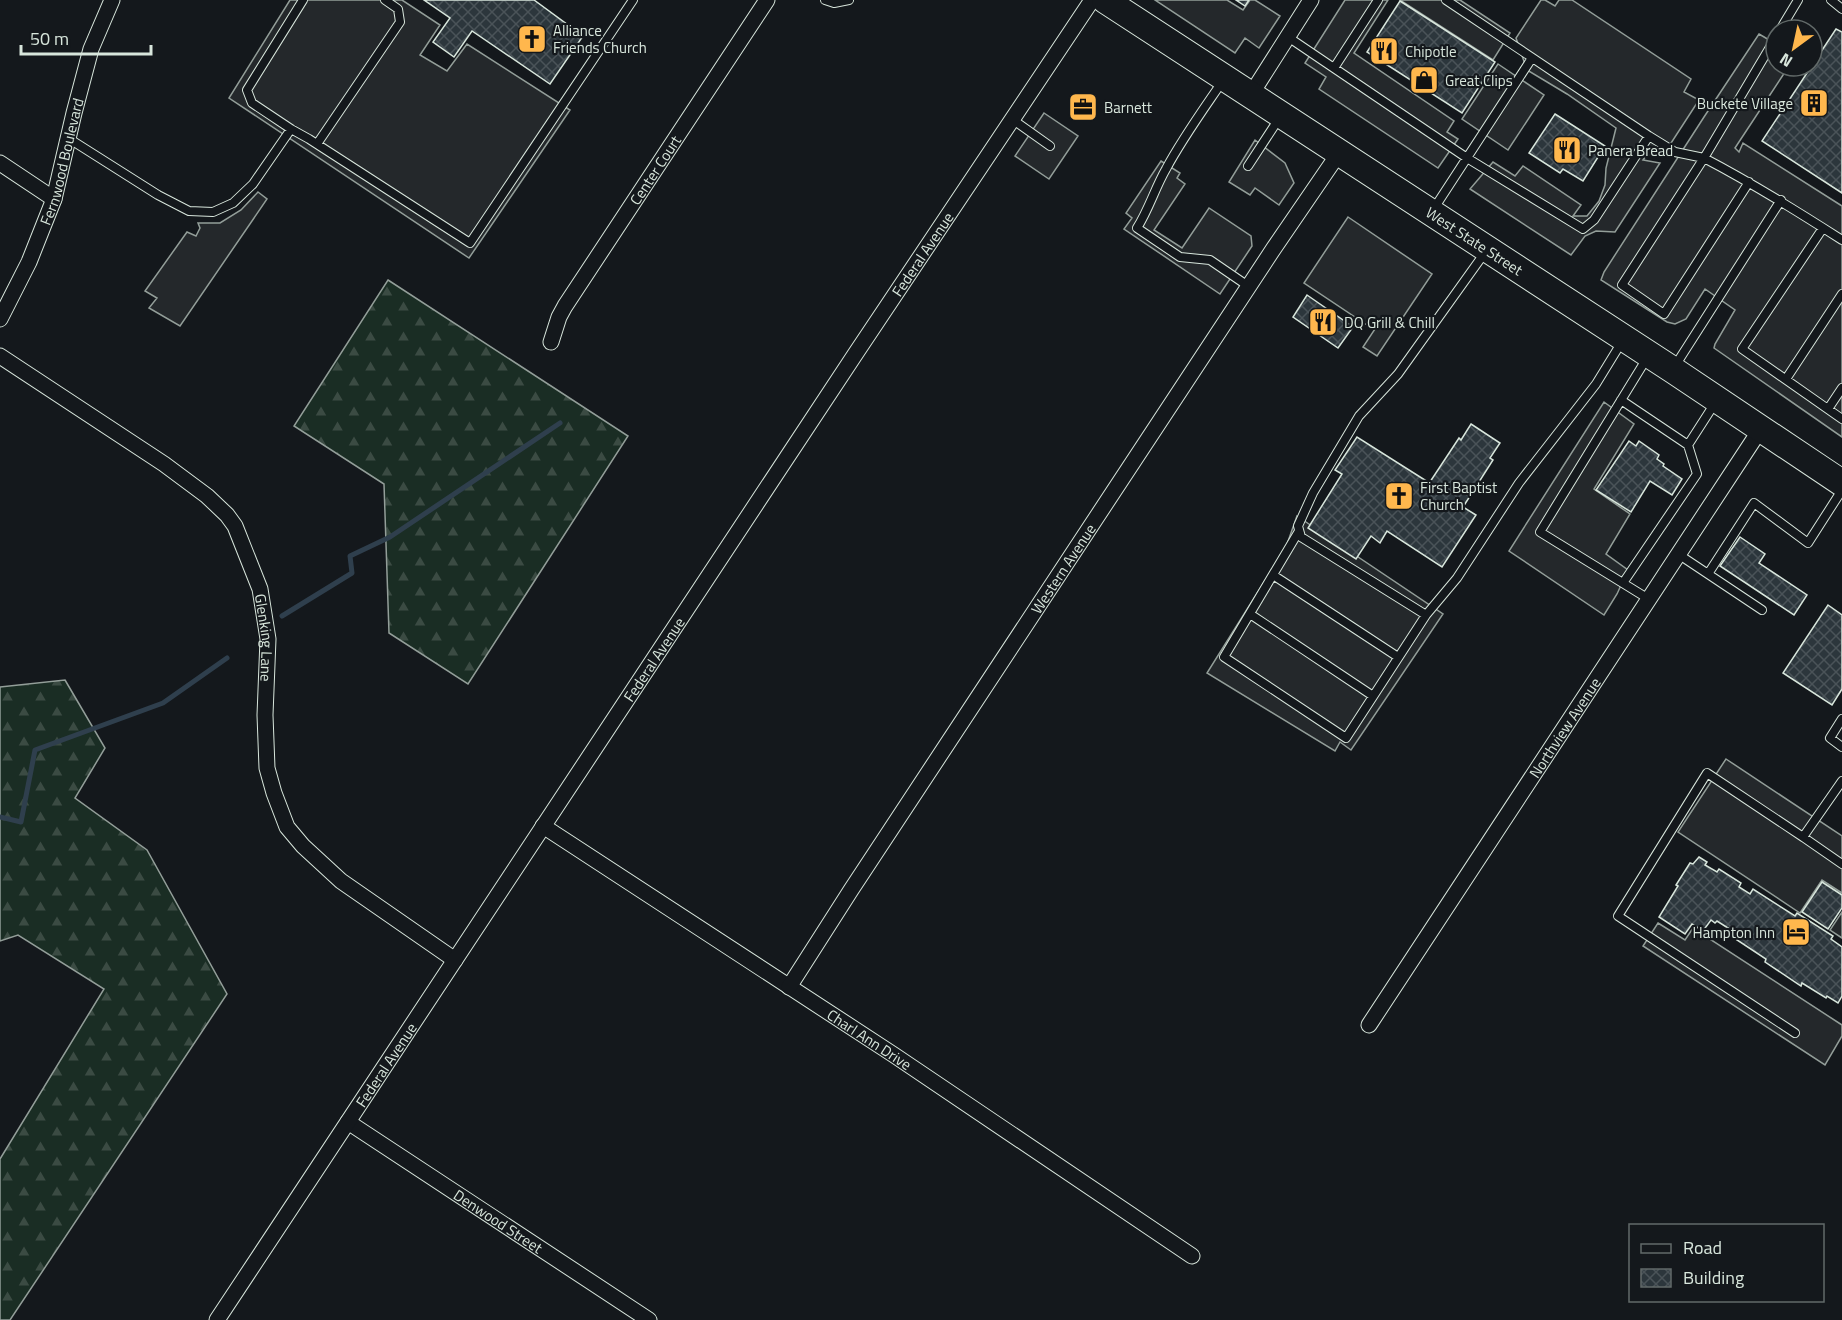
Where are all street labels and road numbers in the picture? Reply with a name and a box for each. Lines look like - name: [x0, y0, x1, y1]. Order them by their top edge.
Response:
- street label: Fernwood Boulevard: [33, 95, 89, 228]
- street label: Center Court: [623, 130, 687, 209]
- street label: West State Street: [1421, 201, 1528, 281]
- street label: Federal Avenue: [886, 207, 959, 301]
- street label: Western Avenue: [1025, 519, 1101, 618]
- street label: Glenking Lane: [249, 592, 280, 682]
- street label: Federal Avenue: [617, 612, 690, 706]
- street label: Northview Avenue: [1523, 673, 1606, 782]
- street label: Charl Ann Drive: [823, 1003, 917, 1075]
- street label: Federal Avenue: [349, 1018, 422, 1112]
- street label: Denwood Street: [449, 1183, 548, 1259]

